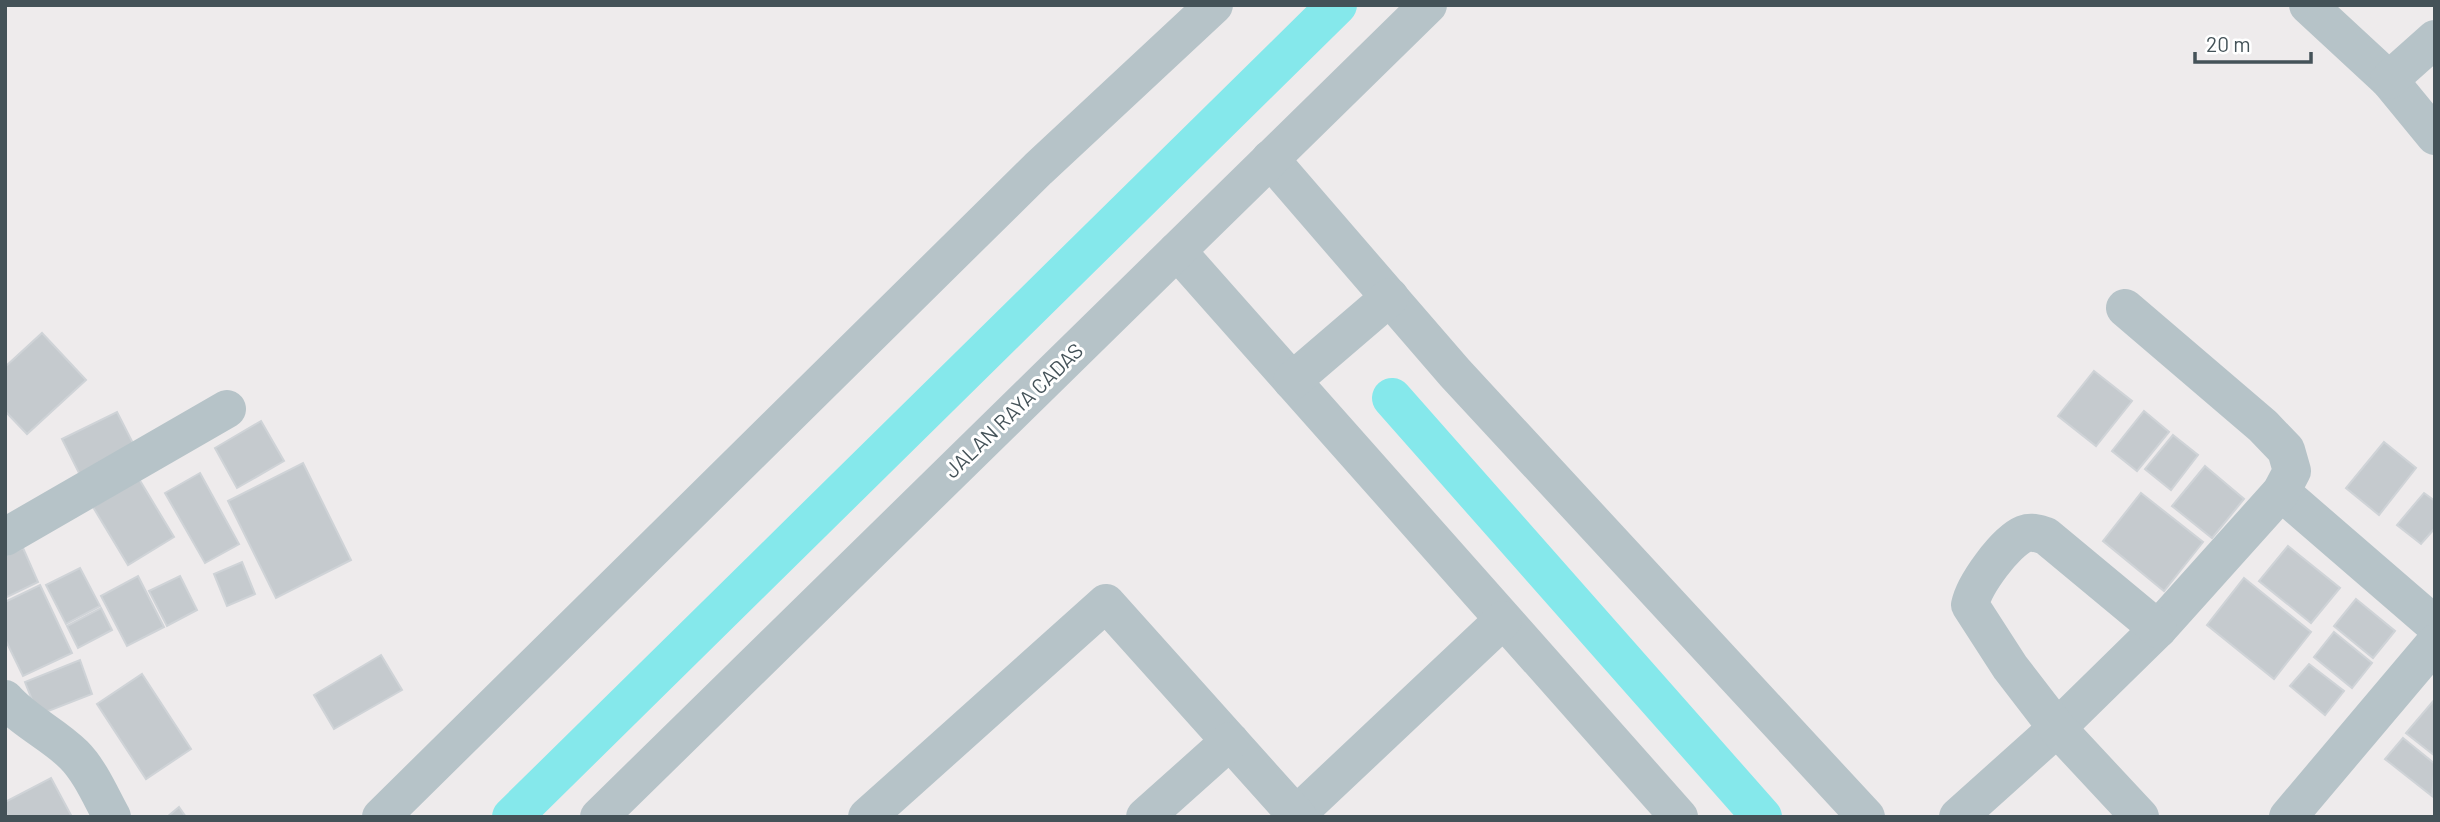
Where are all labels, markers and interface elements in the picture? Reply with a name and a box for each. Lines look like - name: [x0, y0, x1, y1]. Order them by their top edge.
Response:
- scale bar: [2195, 21, 2310, 65]
- text: 20 m: [2206, 31, 2251, 56]
- street label: JALAN RAYA CADAS: [938, 337, 1087, 482]

